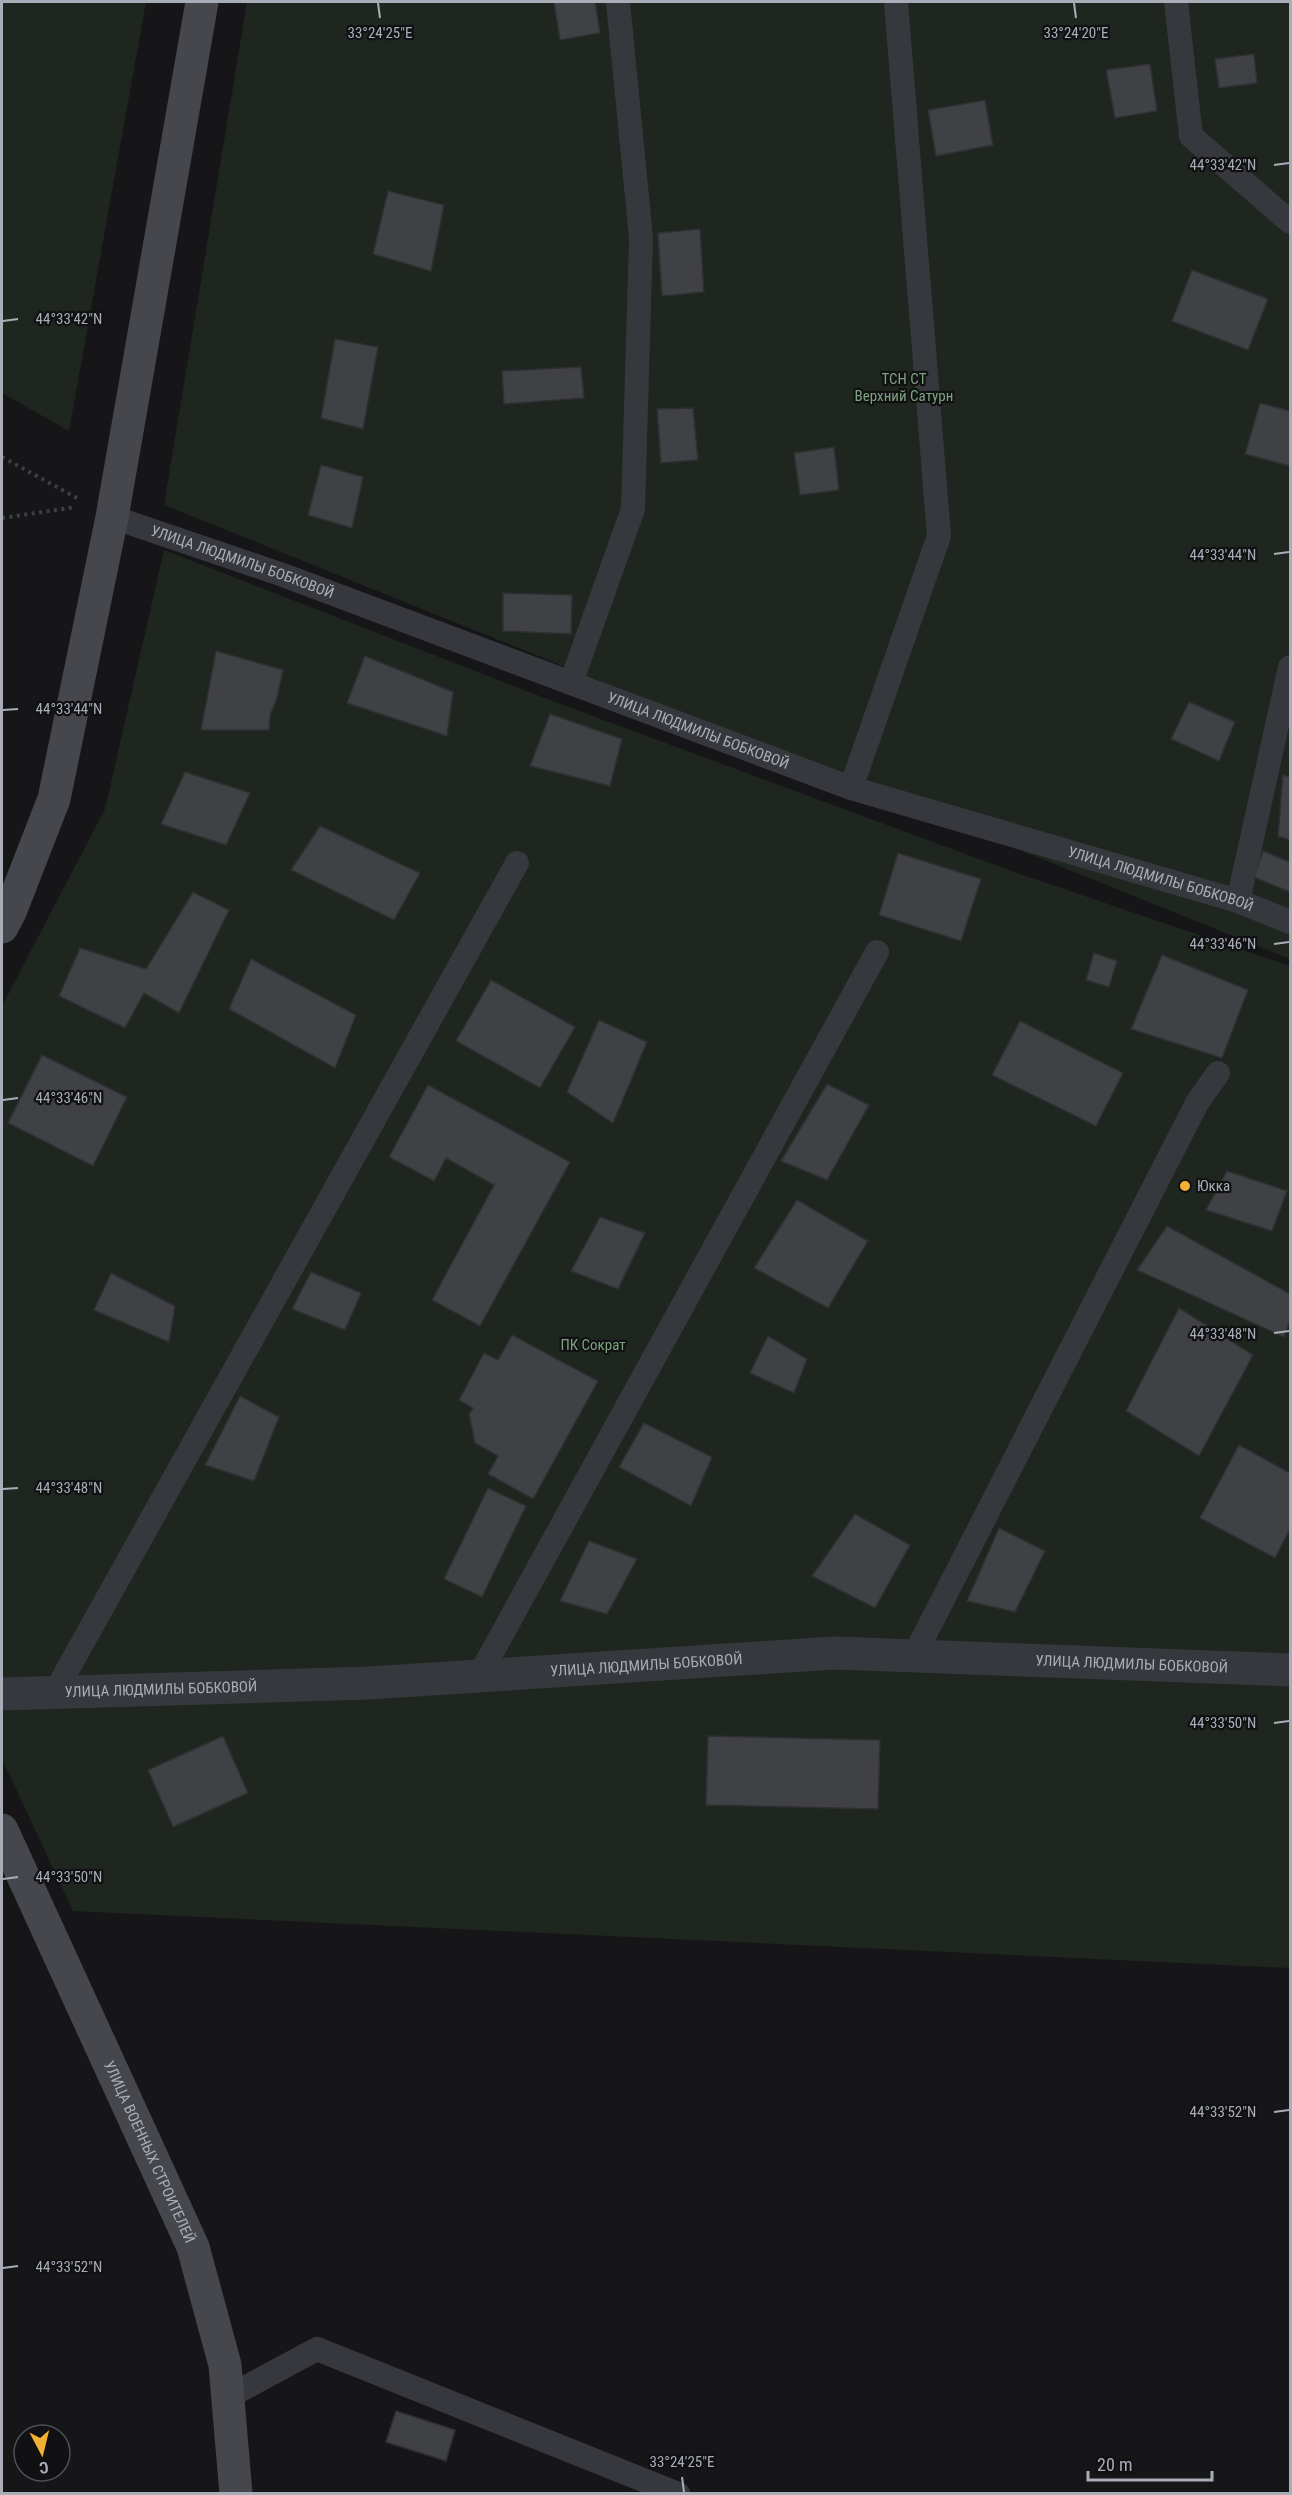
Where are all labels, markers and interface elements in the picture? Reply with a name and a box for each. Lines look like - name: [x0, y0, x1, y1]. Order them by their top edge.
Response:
- text: 33°24'25"E: [348, 24, 412, 42]
- text: 33°24'20"E: [1044, 24, 1108, 42]
- text: 44°33'42"N: [1190, 156, 1256, 174]
- text: 44°33'42"N: [36, 310, 102, 328]
- park label: ТСН СТ Верхний Сатурн: [855, 370, 953, 405]
- street label: УЛИЦА ЛЮДМИЛЫ БОБКОВОЙ: [149, 522, 337, 602]
- text: 44°33'44"N: [1190, 546, 1256, 564]
- street label: УЛИЦА ЛЮДМИЛЫ БОБКОВОЙ: [605, 688, 792, 773]
- text: 44°33'44"N: [36, 700, 102, 718]
- street label: УЛИЦА ЛЮДМИЛЫ БОБКОВОЙ: [1066, 843, 1256, 915]
- text: 44°33'46"N: [1190, 935, 1256, 953]
- text: 44°33'46"N: [36, 1089, 102, 1107]
- place label: Юкка: [1197, 1177, 1230, 1195]
- marker: Юкка: [1178, 1179, 1192, 1193]
- text: 44°33'48"N: [1190, 1325, 1256, 1343]
- park label: ПК Сократ: [560, 1336, 626, 1354]
- text: 44°33'48"N: [36, 1479, 102, 1497]
- street label: УЛИЦА ЛЮДМИЛЫ БОБКОВОЙ: [550, 1650, 743, 1680]
- street label: УЛИЦА ЛЮДМИЛЫ БОБКОВОЙ: [1035, 1651, 1228, 1677]
- street label: УЛИЦА ЛЮДМИЛЫ БОБКОВОЙ: [64, 1677, 258, 1701]
- text: 44°33'50"N: [1190, 1714, 1256, 1732]
- text: 44°33'50"N: [36, 1868, 102, 1886]
- street label: УЛИЦА ВОЕННЫХ СТРОИТЕЛЕЙ: [100, 2058, 199, 2246]
- text: 44°33'52"N: [1190, 2103, 1256, 2121]
- text: 44°33'52"N: [36, 2258, 102, 2276]
- north arrow: [12, 2423, 72, 2483]
- scale bar: [1088, 2444, 1212, 2482]
- text: 33°24'25"E: [650, 2453, 714, 2471]
- text: 20 m: [1097, 2454, 1132, 2475]
- text: С: [38, 2457, 49, 2477]

